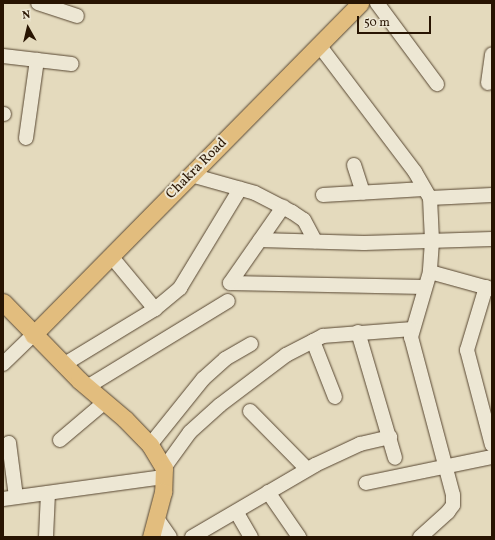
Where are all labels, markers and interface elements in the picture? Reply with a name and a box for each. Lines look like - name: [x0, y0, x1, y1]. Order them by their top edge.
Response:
- north arrow: [8, 8, 48, 48]
- text: N: [21, 8, 31, 24]
- scale bar: [359, 8, 433, 34]
- text: 50 m: [364, 15, 390, 31]
- street label: Chakra Road: [163, 135, 231, 203]

